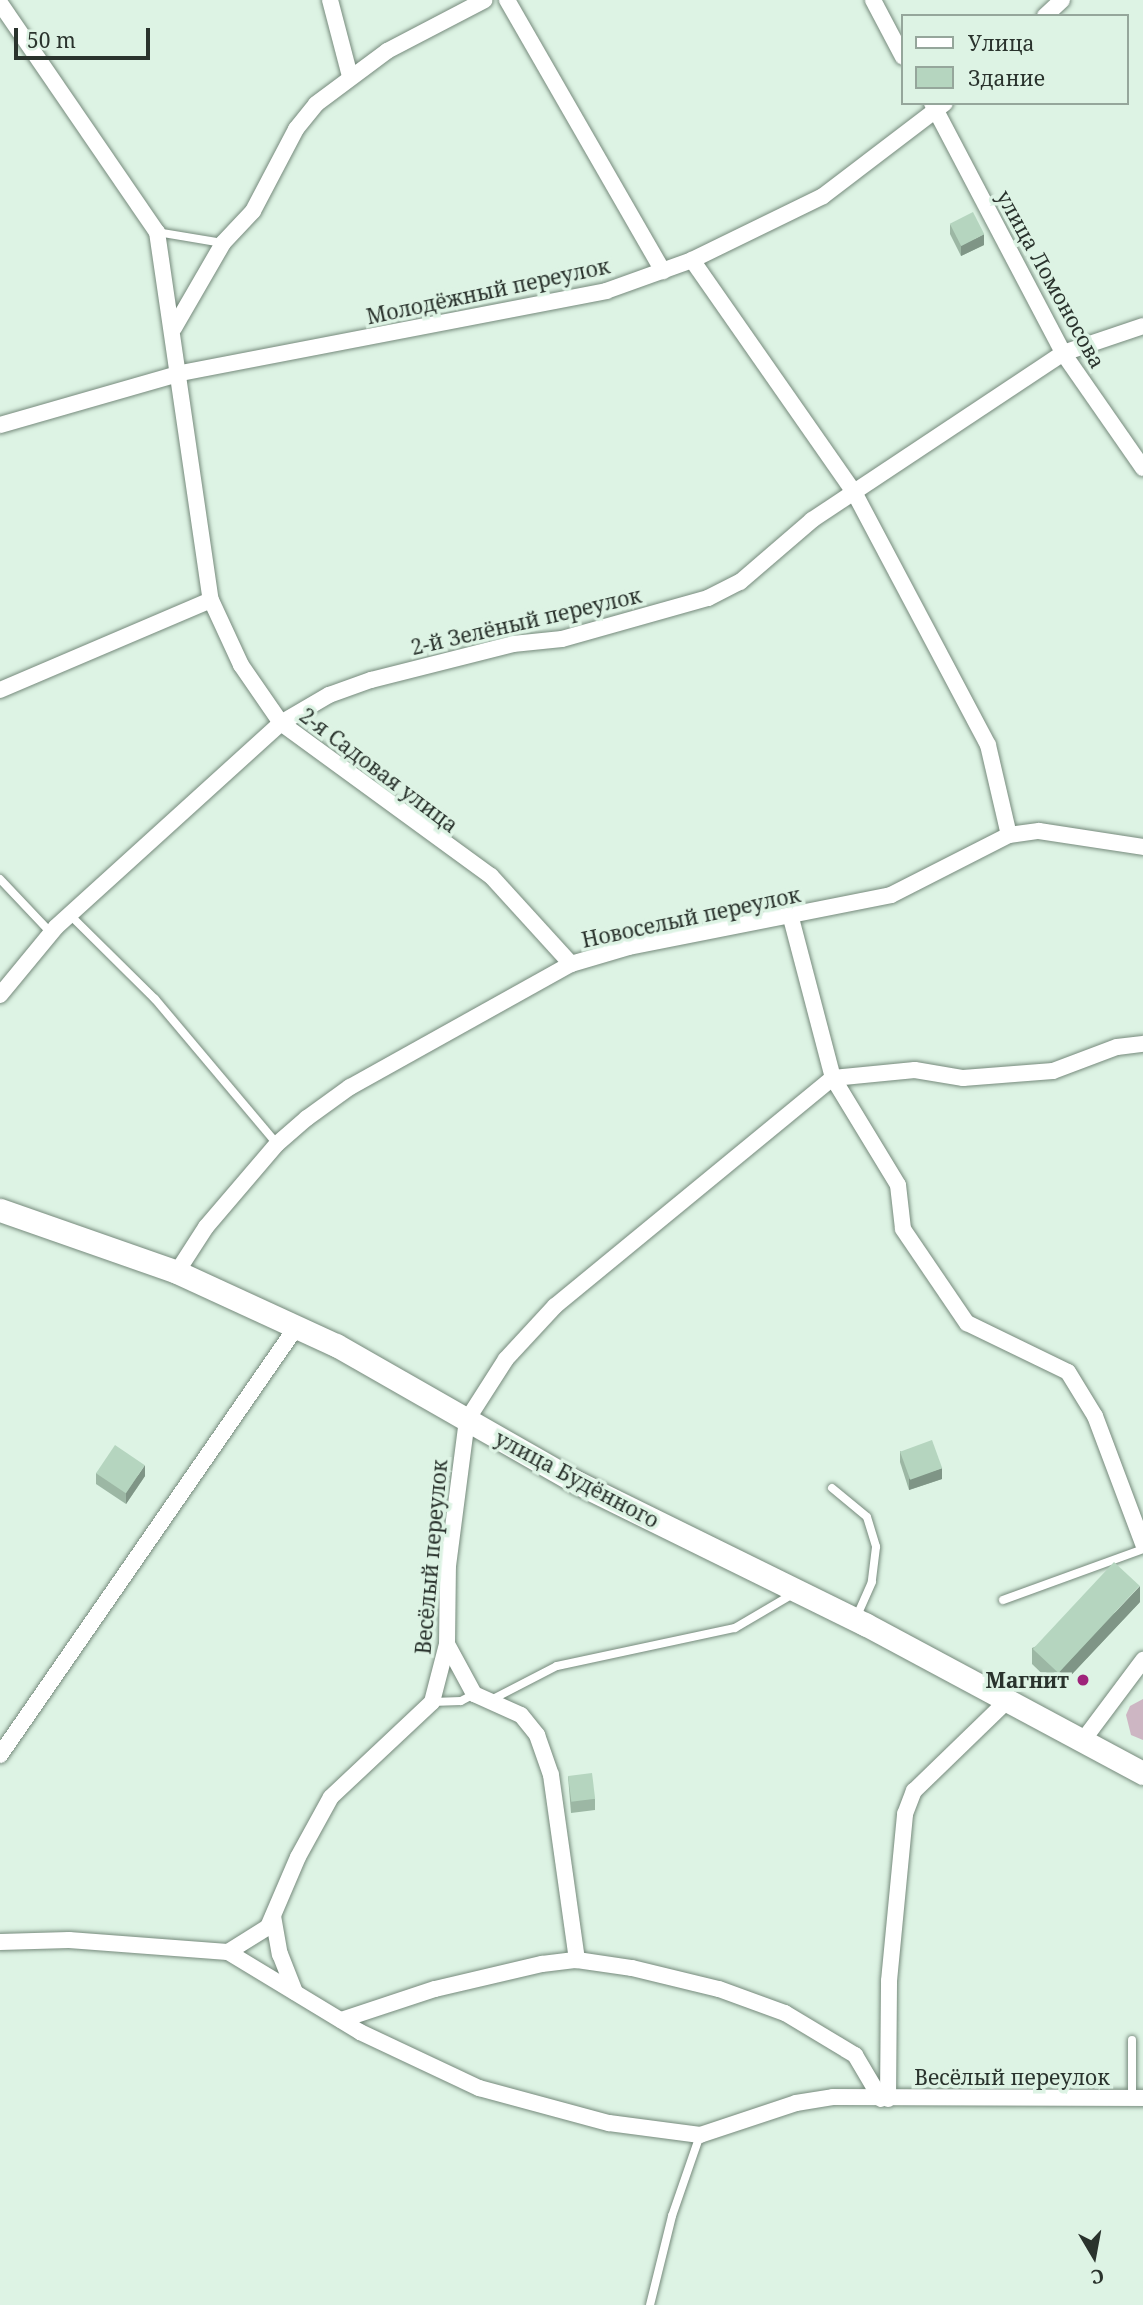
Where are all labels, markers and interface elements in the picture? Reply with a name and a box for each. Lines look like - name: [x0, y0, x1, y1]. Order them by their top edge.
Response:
- scale bar: [18, 14, 154, 58]
- legend: [902, 14, 1129, 105]
- text: 50 m: [27, 26, 76, 54]
- text: Улица: [968, 29, 1035, 57]
- text: Здание: [968, 64, 1045, 92]
- street label: улица Ломоносова: [992, 186, 1110, 372]
- street label: Молодёжный переулок: [364, 253, 612, 329]
- street label: 2-й Зелёный переулок: [408, 582, 644, 660]
- street label: 2-я Садовая улица: [295, 702, 463, 838]
- street label: Новоселый переулок: [579, 881, 803, 953]
- street label: улица Будённого: [491, 1425, 663, 1533]
- street label: Весёлый переулок: [410, 1459, 452, 1655]
- place label: Магнит: [986, 1667, 1069, 1693]
- marker: Магнит: [1075, 1672, 1091, 1688]
- street label: Весёлый переулок: [914, 2064, 1110, 2090]
- north arrow: [1059, 2221, 1129, 2291]
- text: С: [1089, 2263, 1106, 2291]

